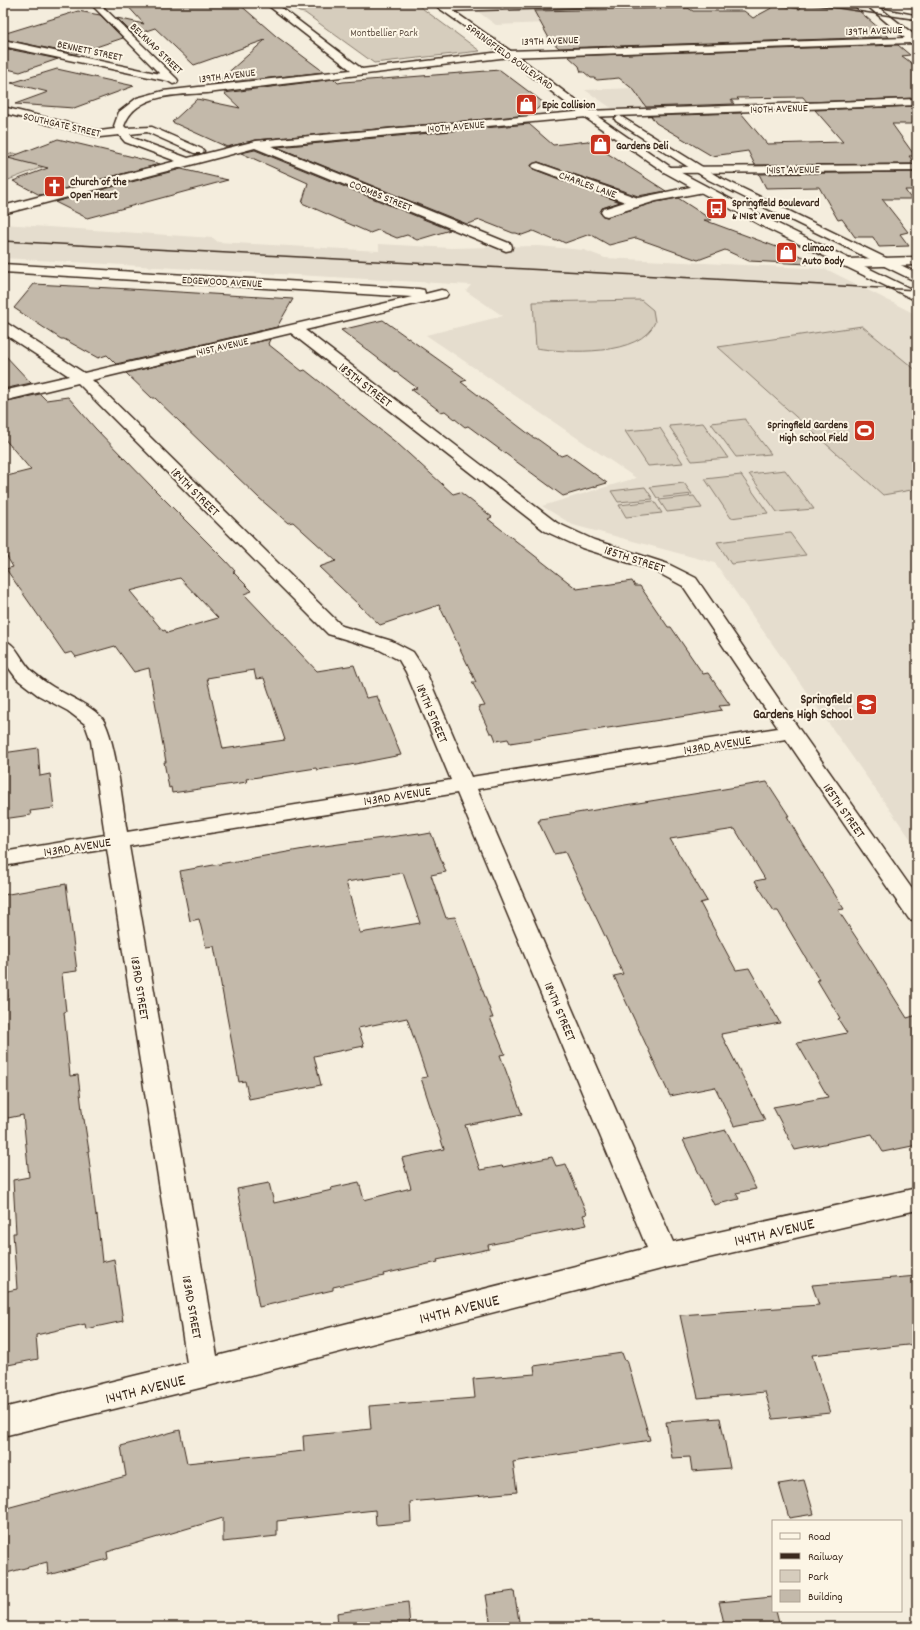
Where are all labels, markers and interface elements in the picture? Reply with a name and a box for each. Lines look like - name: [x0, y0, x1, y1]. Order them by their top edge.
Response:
- street label: BELKNAP STREET: [126, 20, 186, 79]
- street label: SPRINGFIELD BOULEVARD: [462, 21, 556, 95]
- street label: 139TH AVENUE: [845, 23, 903, 41]
- park label: Montbellier Park: [350, 26, 418, 42]
- street label: 139TH AVENUE: [521, 33, 579, 51]
- street label: BENNETT STREET: [55, 37, 124, 67]
- street label: 139TH AVENUE: [198, 66, 256, 88]
- shop icon: Epic Collision: [513, 91, 539, 117]
- place label: Epic Collision: [542, 98, 595, 114]
- street label: 140TH AVENUE: [750, 101, 808, 119]
- street label: SOUTHGATE STREET: [21, 109, 102, 143]
- street label: 140TH AVENUE: [427, 118, 486, 138]
- shop icon: Gardens Deli: [588, 132, 614, 158]
- place label: Gardens Deli: [616, 139, 668, 155]
- street label: 141ST AVENUE: [766, 163, 820, 179]
- street label: CHARLES LANE: [556, 168, 618, 204]
- church icon: Church of the Open Heart: [42, 174, 68, 200]
- place label: Church of the Open Heart: [70, 175, 127, 204]
- street label: COOMBS STREET: [347, 177, 414, 217]
- bus stop icon: Springfield Boulevard & 141st Avenue: [703, 195, 729, 221]
- place label: Springfield Boulevard & 141st Avenue: [732, 196, 819, 225]
- shop icon: Climaco Auto Body: [774, 240, 800, 266]
- place label: Climaco Auto Body: [802, 241, 844, 270]
- street label: EDGEWOOD AVENUE: [181, 273, 262, 293]
- street label: 141ST AVENUE: [195, 334, 250, 362]
- street label: 185TH STREET: [334, 359, 395, 413]
- sports icon: Springfield Gardens High School Field: [851, 417, 877, 443]
- place label: Springfield Gardens High School Field: [767, 418, 848, 447]
- street label: 184TH STREET: [165, 464, 223, 522]
- street label: 185TH STREET: [601, 542, 667, 579]
- street label: 184TH STREET: [410, 681, 452, 746]
- place label: Springfield Gardens High School: [753, 691, 853, 725]
- school or university icon: Springfield Gardens High School: [854, 692, 880, 718]
- street label: 143RD AVENUE: [682, 732, 752, 761]
- street label: 185TH STREET: [817, 780, 869, 843]
- street label: 143RD AVENUE: [362, 783, 432, 812]
- street label: 143RD AVENUE: [42, 834, 112, 863]
- street label: 183RD STREET: [124, 955, 153, 1022]
- street label: 184TH STREET: [538, 979, 580, 1044]
- street label: 144TH AVENUE: [732, 1213, 818, 1254]
- street label: 183RD STREET: [176, 1274, 205, 1341]
- street label: 144TH AVENUE: [417, 1289, 503, 1331]
- street label: 144TH AVENUE: [103, 1369, 189, 1411]
- legend: [772, 1520, 902, 1612]
- text: Road: [808, 1529, 830, 1546]
- text: Railway: [808, 1549, 844, 1566]
- text: Park: [808, 1569, 829, 1586]
- text: Building: [808, 1589, 843, 1606]

